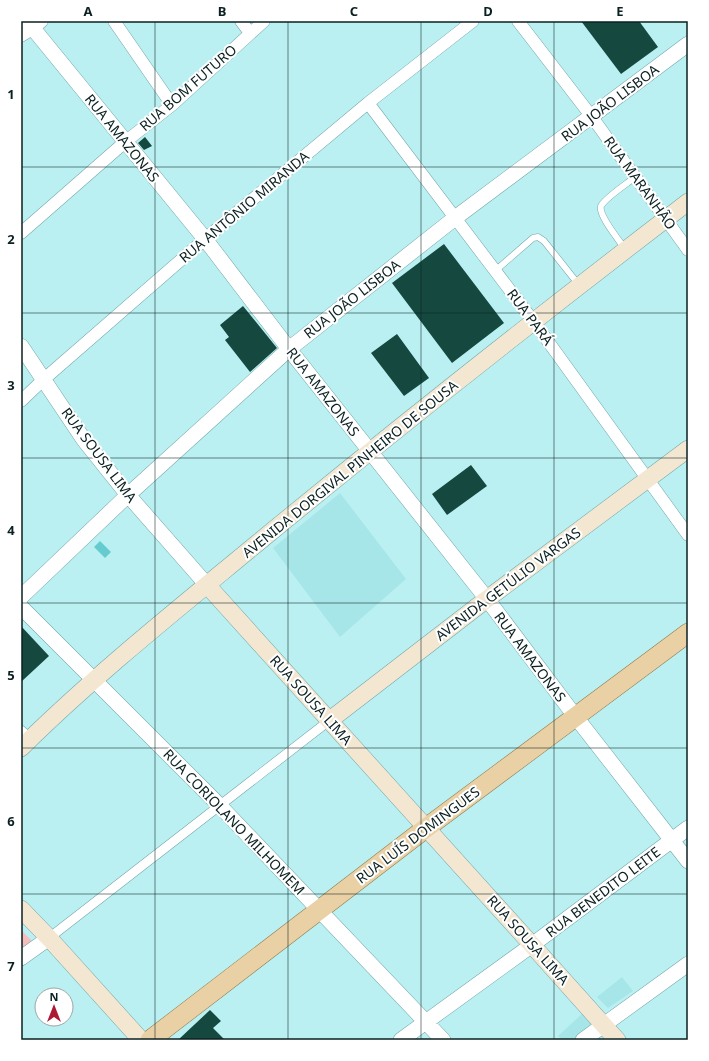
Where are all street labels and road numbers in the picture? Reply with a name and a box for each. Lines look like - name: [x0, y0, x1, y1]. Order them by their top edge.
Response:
- street label: RUA BOM FUTURO: [135, 40, 240, 135]
- street label: RUA JOÃO LISBOA: [557, 60, 662, 146]
- street label: RUA AMAZONAS: [81, 90, 164, 186]
- street label: RUA MARANHÃO: [600, 132, 681, 233]
- street label: RUA ANTÔNIO MIRANDA: [175, 147, 313, 267]
- street label: RUA JOÃO LISBOA: [300, 255, 404, 342]
- street label: RUA PARÁ: [503, 285, 558, 349]
- street label: RUA AMAZONAS: [283, 343, 364, 440]
- street label: AVENIDA DORGIVAL PINHEIRO DE SOUSA: [238, 376, 461, 562]
- street label: RUA SOUSA LIMA: [57, 403, 141, 506]
- street label: AVENIDA GETÚLIO VARGAS: [431, 522, 585, 645]
- street label: RUA AMAZONAS: [490, 608, 571, 706]
- street label: RUA SOUSA LIMA: [266, 651, 357, 749]
- street label: RUA CORIOLANO MILHOMEM: [159, 745, 309, 899]
- street label: RUA LUÍS DOMINGUES: [352, 782, 484, 887]
- street label: RUA BENEDITO LEITE: [541, 842, 664, 941]
- street label: RUA SOUSA LIMA: [483, 891, 574, 989]

